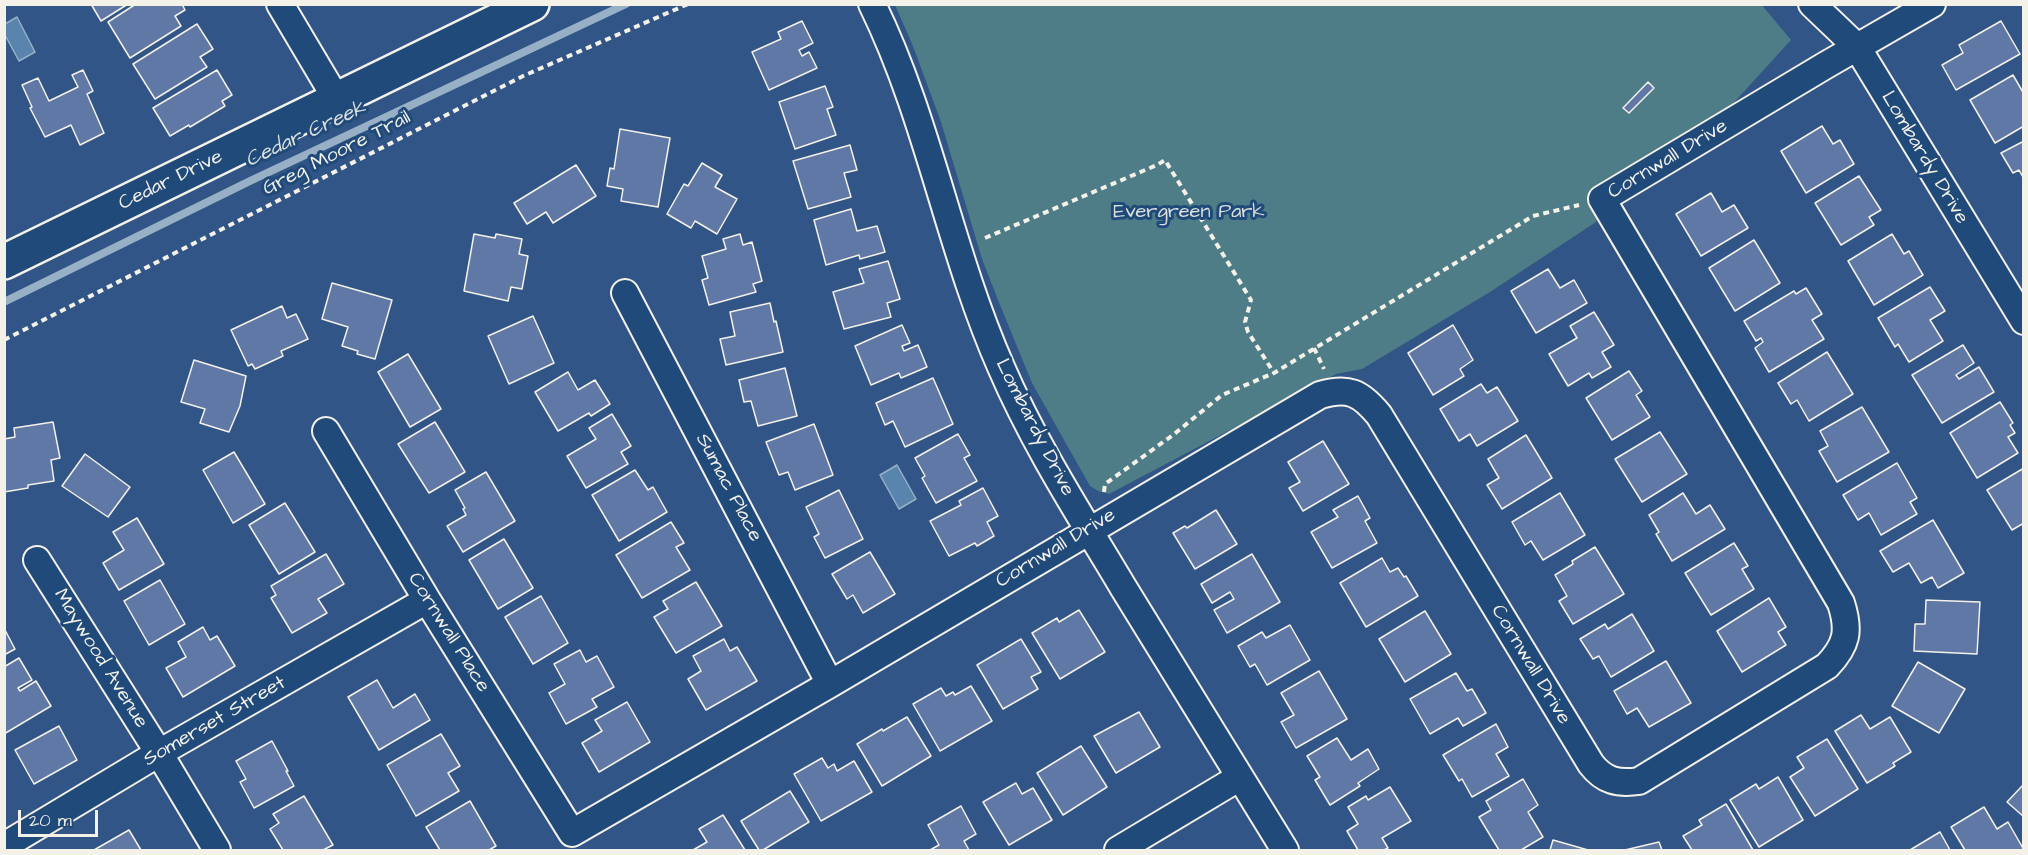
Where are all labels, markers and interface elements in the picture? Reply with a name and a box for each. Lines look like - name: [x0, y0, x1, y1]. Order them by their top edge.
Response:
- street label: Lombardy Drive: [1875, 87, 1973, 229]
- water label: Cedar Creek: [242, 96, 370, 174]
- street label: Greg Moore Trail: [259, 106, 415, 202]
- street label: Cornwall Drive: [1604, 115, 1732, 205]
- street label: Cedar Drive: [115, 146, 227, 216]
- park label: Evergreen Park: [1113, 201, 1265, 225]
- street label: Lombardy Drive: [989, 355, 1079, 501]
- street label: Sumac Place: [689, 430, 767, 546]
- street label: Cornwall Drive: [992, 504, 1120, 594]
- street label: Cornwall Place: [402, 569, 494, 697]
- street label: Maywood Avenue: [48, 585, 152, 733]
- street label: Cornwall Drive: [1485, 601, 1575, 729]
- street label: Somerset Street: [140, 672, 290, 772]
- scale bar: [21, 798, 100, 836]
- text: 20 m: [29, 808, 72, 833]

